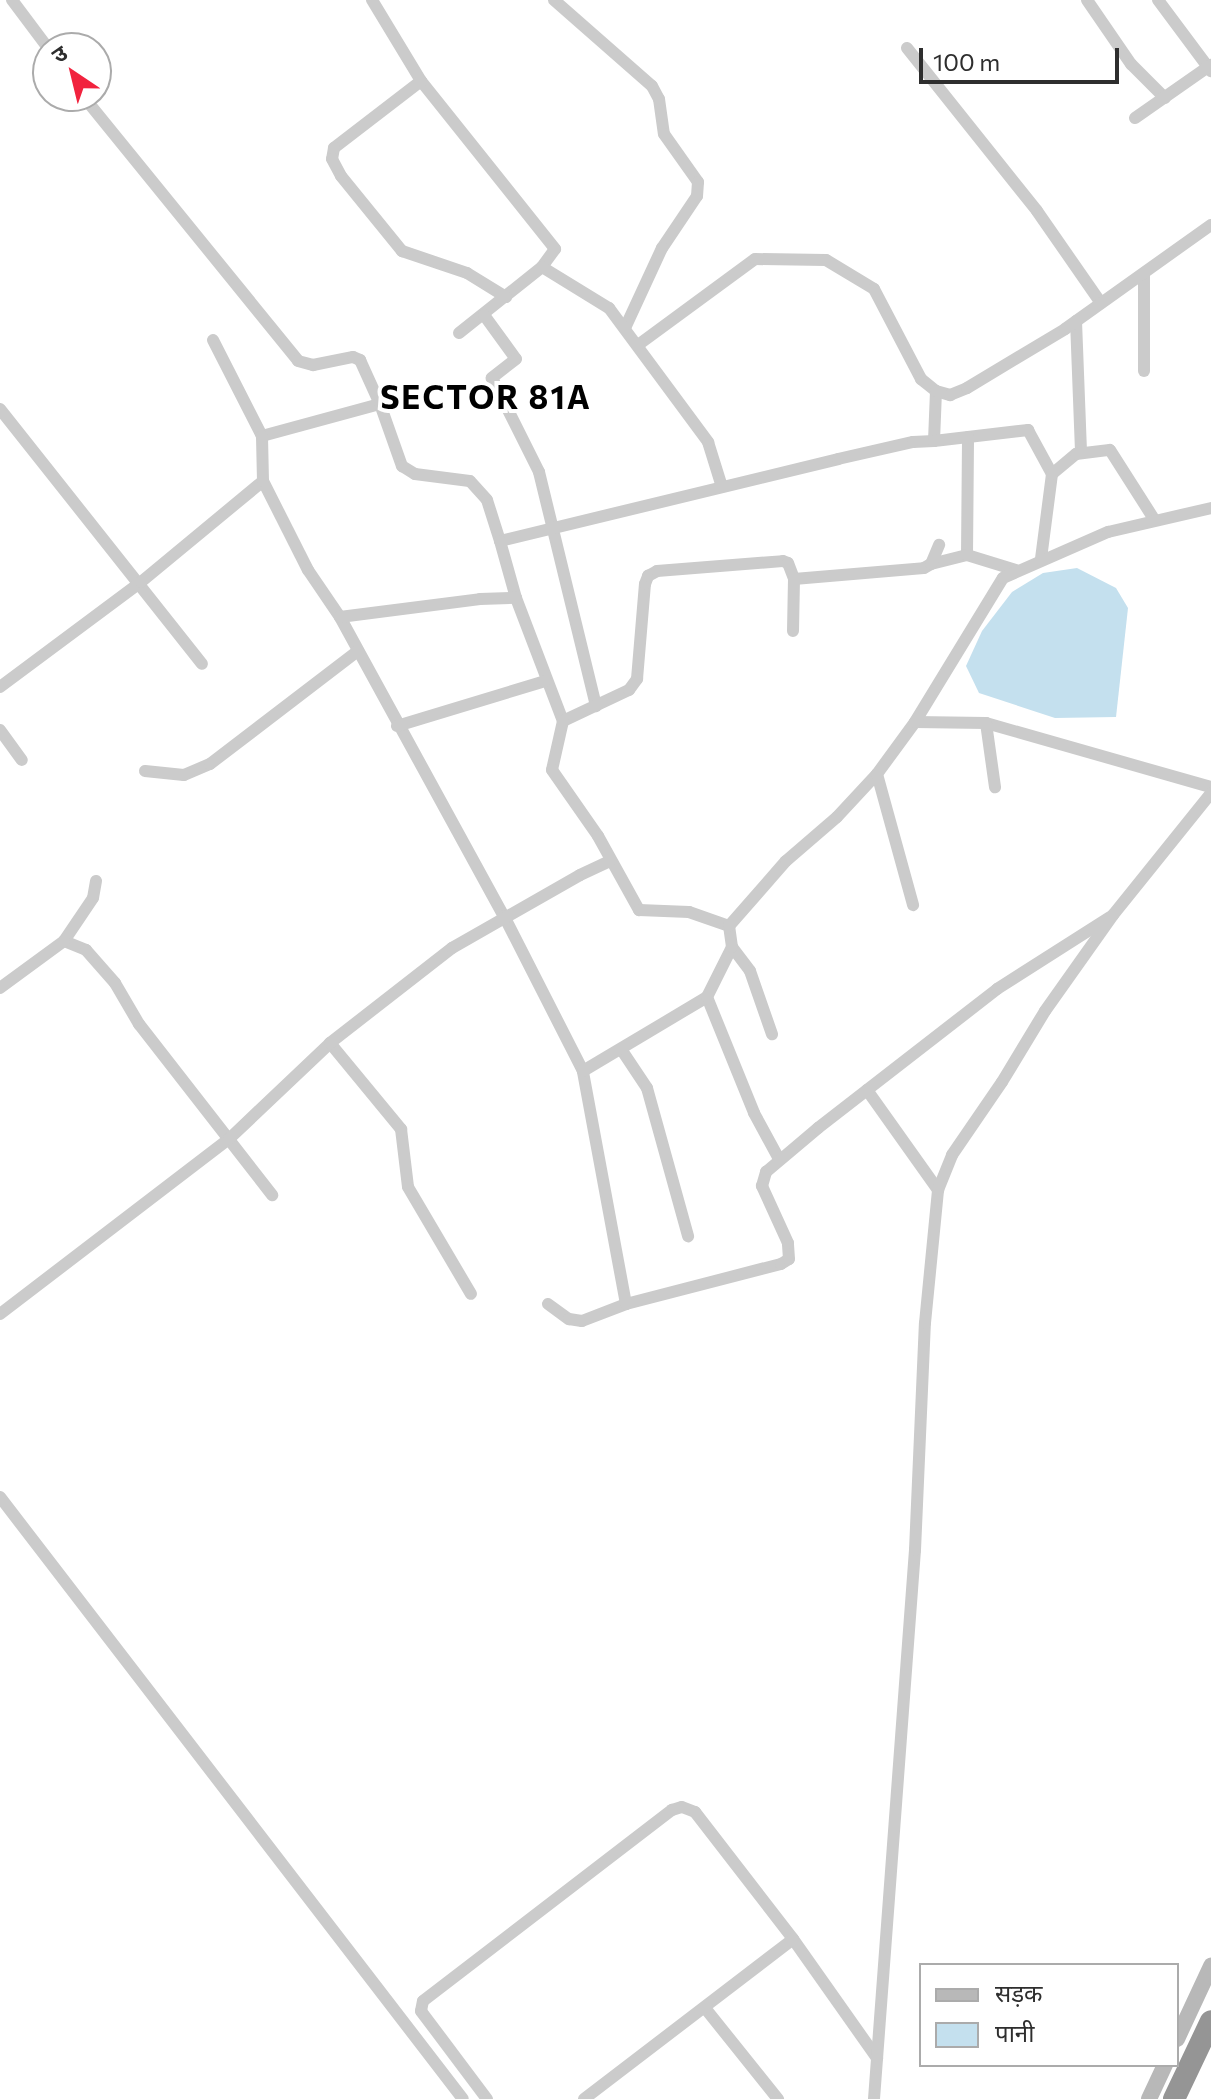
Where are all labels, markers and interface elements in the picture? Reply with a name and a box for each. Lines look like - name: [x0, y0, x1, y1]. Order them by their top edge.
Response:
- north arrow: [32, 32, 112, 112]
- scale bar: [923, 32, 1123, 82]
- text: उ: [46, 39, 72, 68]
- text: 100 m: [933, 47, 1000, 76]
- district label: SECTOR 81A: [380, 377, 592, 415]
- legend: [919, 1963, 1179, 2067]
- text: सड़क: [995, 1978, 1043, 2007]
- text: पानी: [995, 2018, 1034, 2047]

